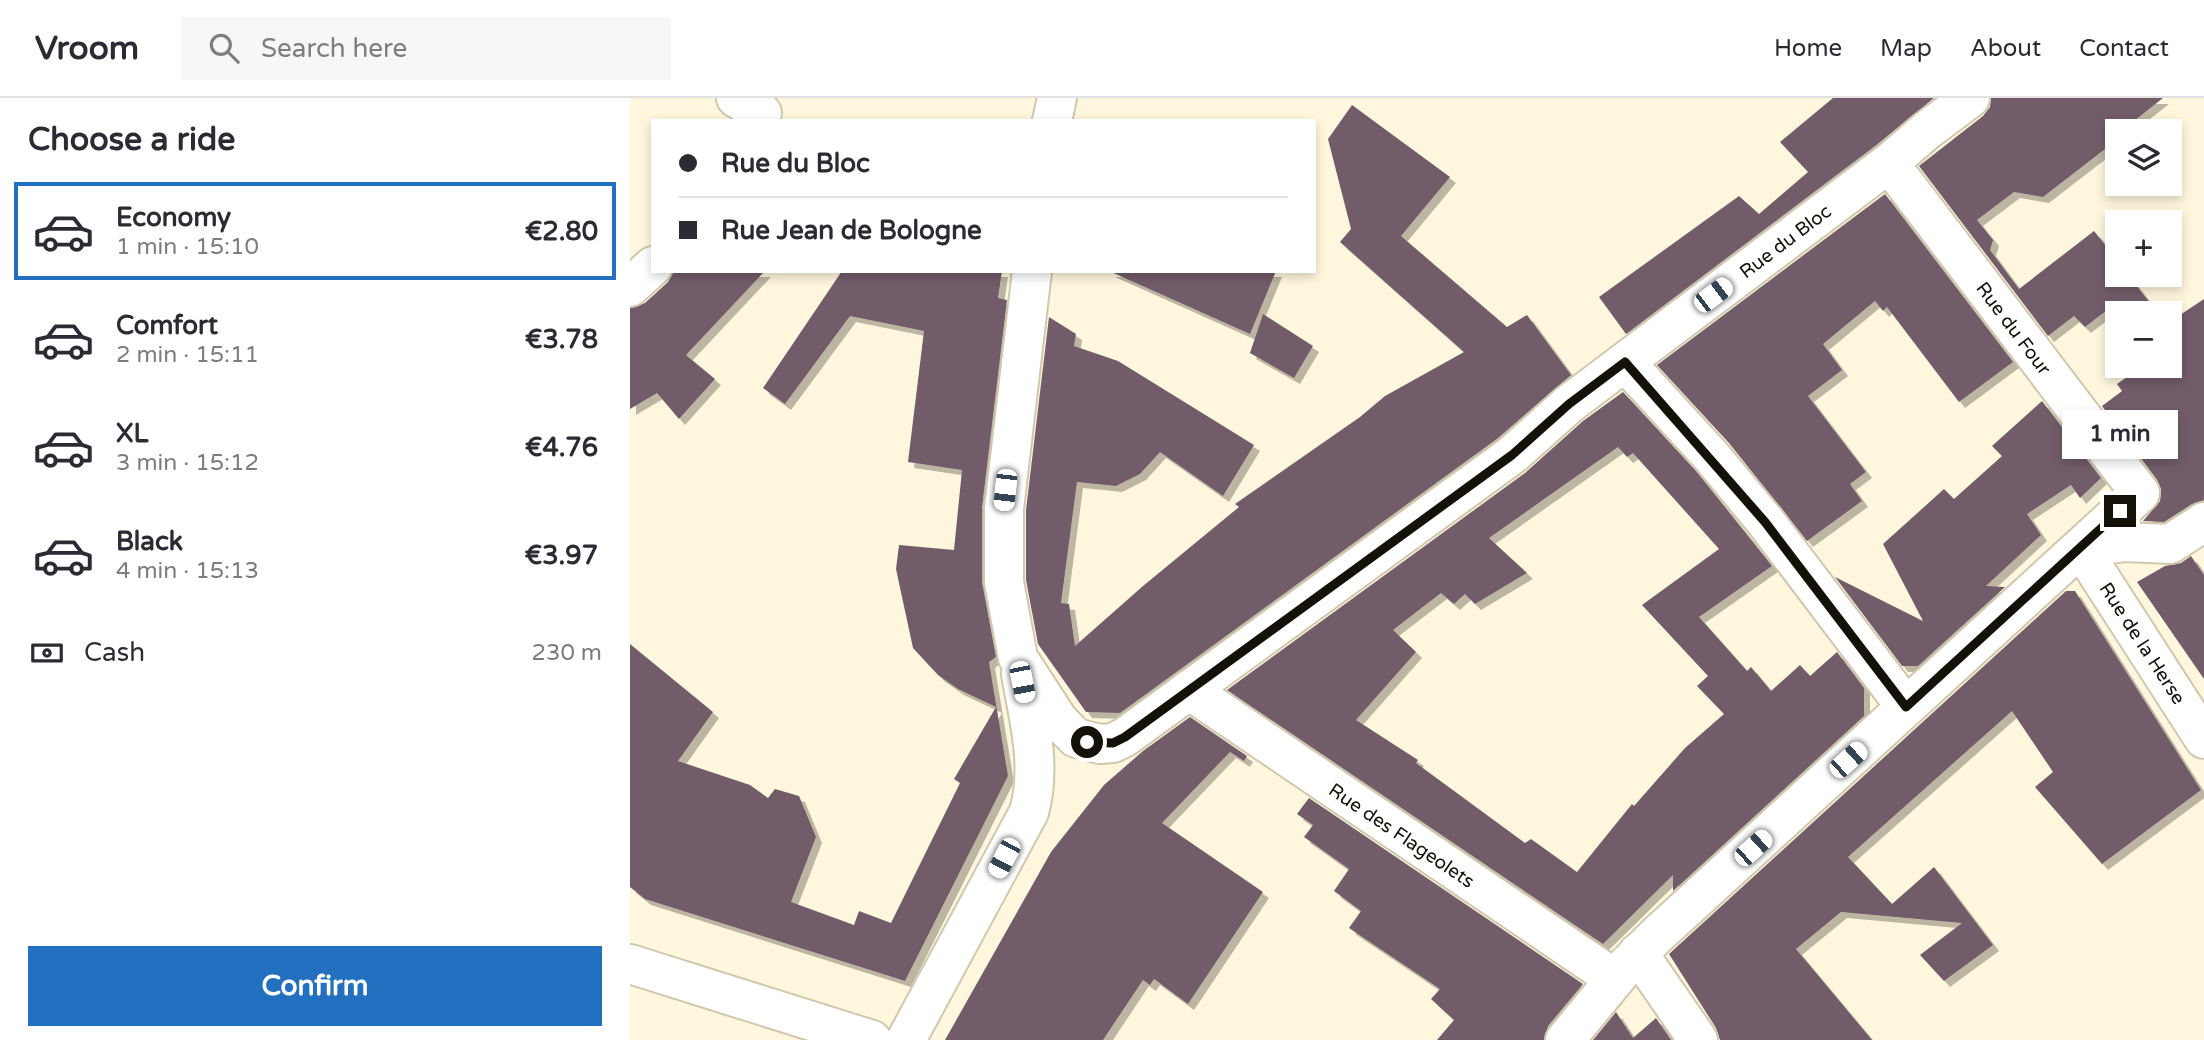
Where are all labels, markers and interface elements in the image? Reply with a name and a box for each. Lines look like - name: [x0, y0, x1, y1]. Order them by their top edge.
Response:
- search box: [181, 17, 671, 80]
- text: Vroom: [35, 29, 139, 68]
- icon: search: [205, 29, 243, 67]
- text: Search here: [261, 33, 407, 64]
- text: Home: [1774, 34, 1842, 63]
- text: Map: [1880, 34, 1932, 63]
- text: About: [1970, 34, 2041, 63]
- text: Contact: [2079, 34, 2169, 63]
- map controls: [2105, 119, 2182, 378]
- button: layers: [2105, 119, 2182, 196]
- text: Choose a ride: [28, 121, 235, 159]
- text: Rue du Bloc: [721, 148, 870, 179]
- icon: car: [32, 200, 95, 263]
- street label: Rue du Bloc: [1736, 200, 1836, 283]
- text: Economy: [116, 202, 231, 233]
- button: +: [2105, 210, 2182, 287]
- text: Rue Jean de Bologne: [721, 215, 982, 246]
- text: €2.80: [525, 216, 598, 247]
- text: 1 min · 15:10: [116, 233, 259, 261]
- car: [1690, 274, 1737, 316]
- street label: Rue du Four: [1971, 278, 2056, 380]
- button: −: [2105, 301, 2182, 378]
- icon: car: [32, 308, 95, 371]
- text: Comfort: [116, 310, 218, 341]
- text: €3.78: [525, 324, 598, 355]
- text: 2 min · 15:11: [116, 341, 259, 369]
- callout: 1 min: [2062, 410, 2178, 458]
- icon: car: [32, 416, 95, 479]
- text: XL: [116, 418, 148, 449]
- text: 1 min: [2089, 420, 2151, 448]
- text: €4.76: [525, 432, 598, 463]
- text: 3 min · 15:12: [116, 449, 259, 477]
- car: [993, 468, 1018, 512]
- route end: [2104, 495, 2136, 527]
- icon: car: [32, 524, 95, 587]
- text: Black: [116, 526, 183, 557]
- text: €3.97: [525, 540, 598, 571]
- text: 4 min · 15:13: [116, 557, 259, 585]
- street label: Rue de la Herse: [2095, 579, 2190, 709]
- icon: cash: [28, 634, 66, 672]
- text: Cash: [84, 637, 145, 668]
- text: 230 m: [532, 639, 602, 667]
- car: [1008, 659, 1037, 705]
- route start: [1071, 726, 1103, 758]
- car: [1826, 738, 1871, 782]
- street label: Rue des Flageolets: [1325, 779, 1478, 893]
- car: [1731, 826, 1776, 870]
- car: [985, 835, 1024, 881]
- button: Confirm: [28, 946, 602, 1026]

